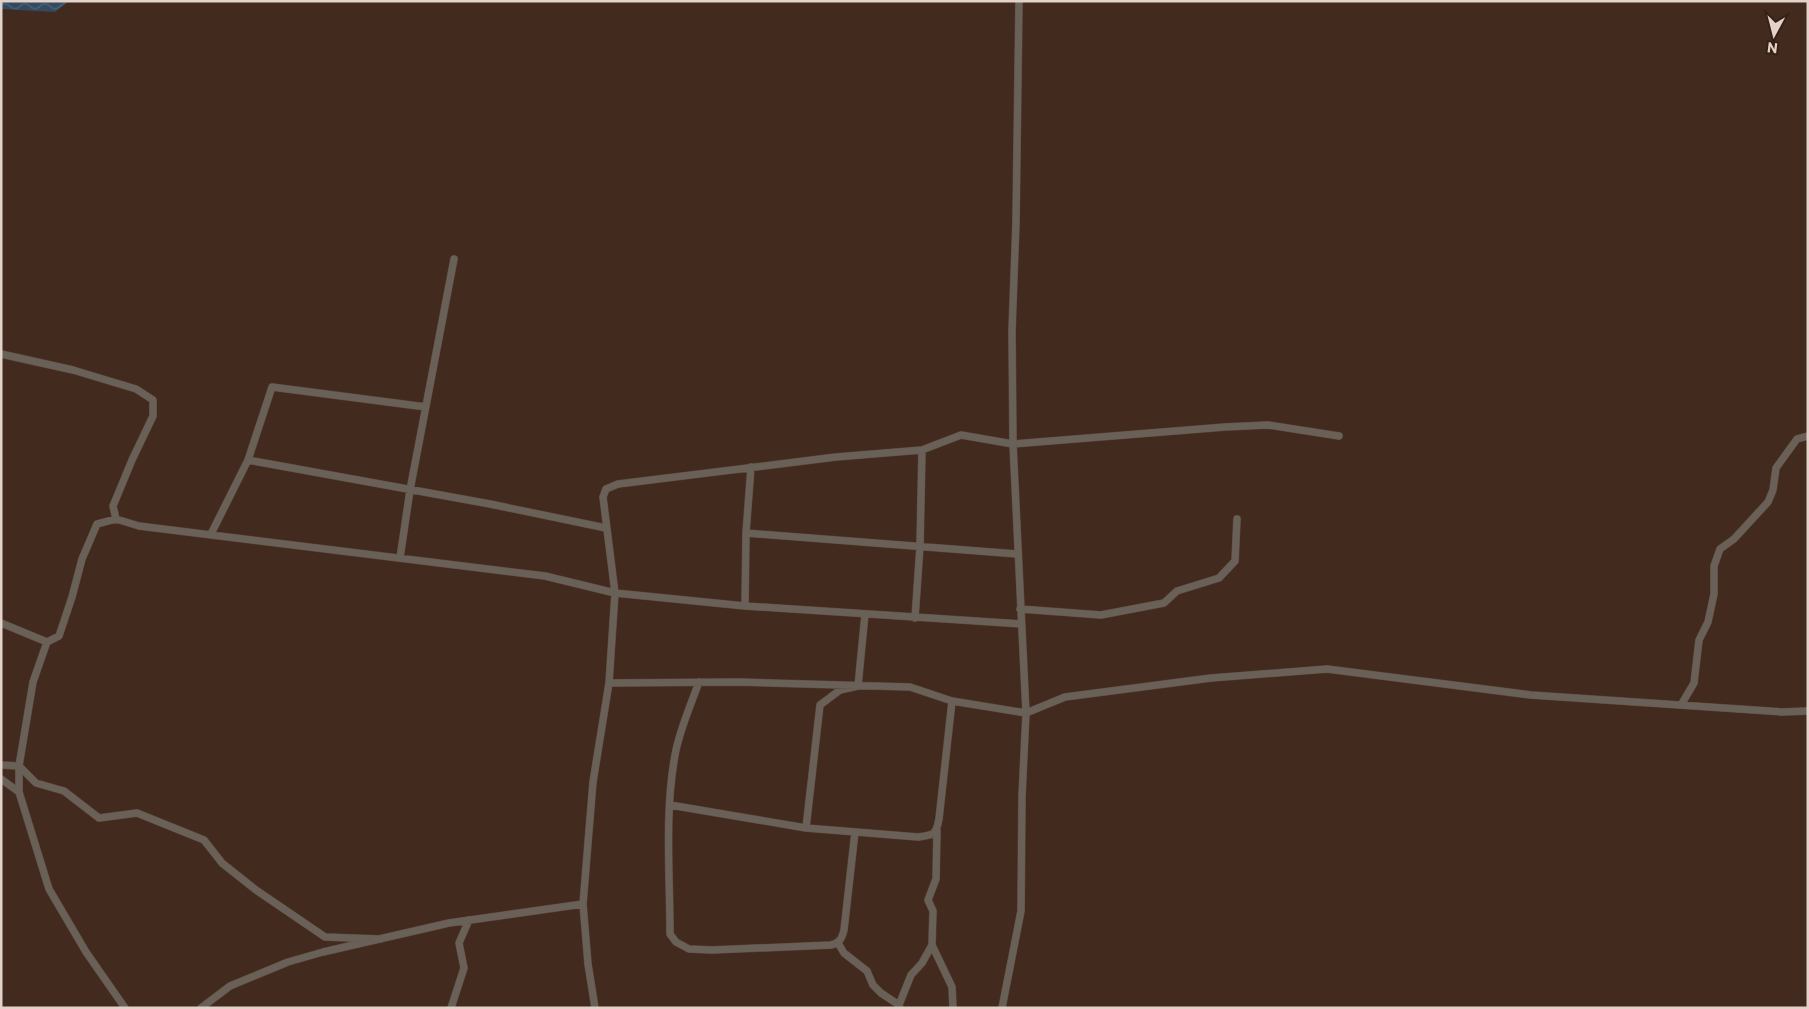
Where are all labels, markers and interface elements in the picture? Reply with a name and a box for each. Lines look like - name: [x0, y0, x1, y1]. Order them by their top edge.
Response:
- north arrow: [1749, 10, 1799, 60]
- text: N: [1766, 39, 1779, 57]

